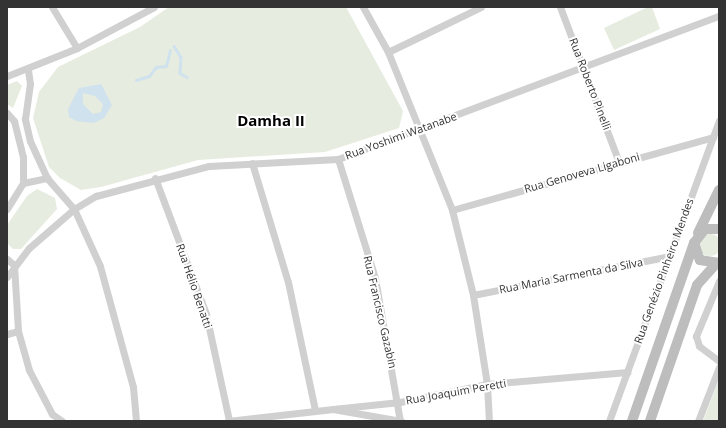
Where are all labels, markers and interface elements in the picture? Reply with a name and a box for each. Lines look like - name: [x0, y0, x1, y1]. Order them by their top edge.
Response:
- street label: Rua Roberto Pinelli: [566, 36, 614, 132]
- street label: Rua Yoshimi Watanabe: [343, 110, 459, 162]
- district label: Damha II: [237, 112, 305, 130]
- street label: Rua Genoveva Ligaboni: [523, 150, 641, 196]
- street label: Rua Genézio Pinheiro Mendes: [631, 196, 697, 346]
- street label: Rua Hélio Benatti: [173, 242, 215, 330]
- street label: Rua Francisco Gazabin: [361, 254, 399, 370]
- street label: Rua Maria Sarmenta da Silva: [498, 256, 644, 296]
- street label: Rua Joaquim Peretti: [405, 377, 507, 407]

